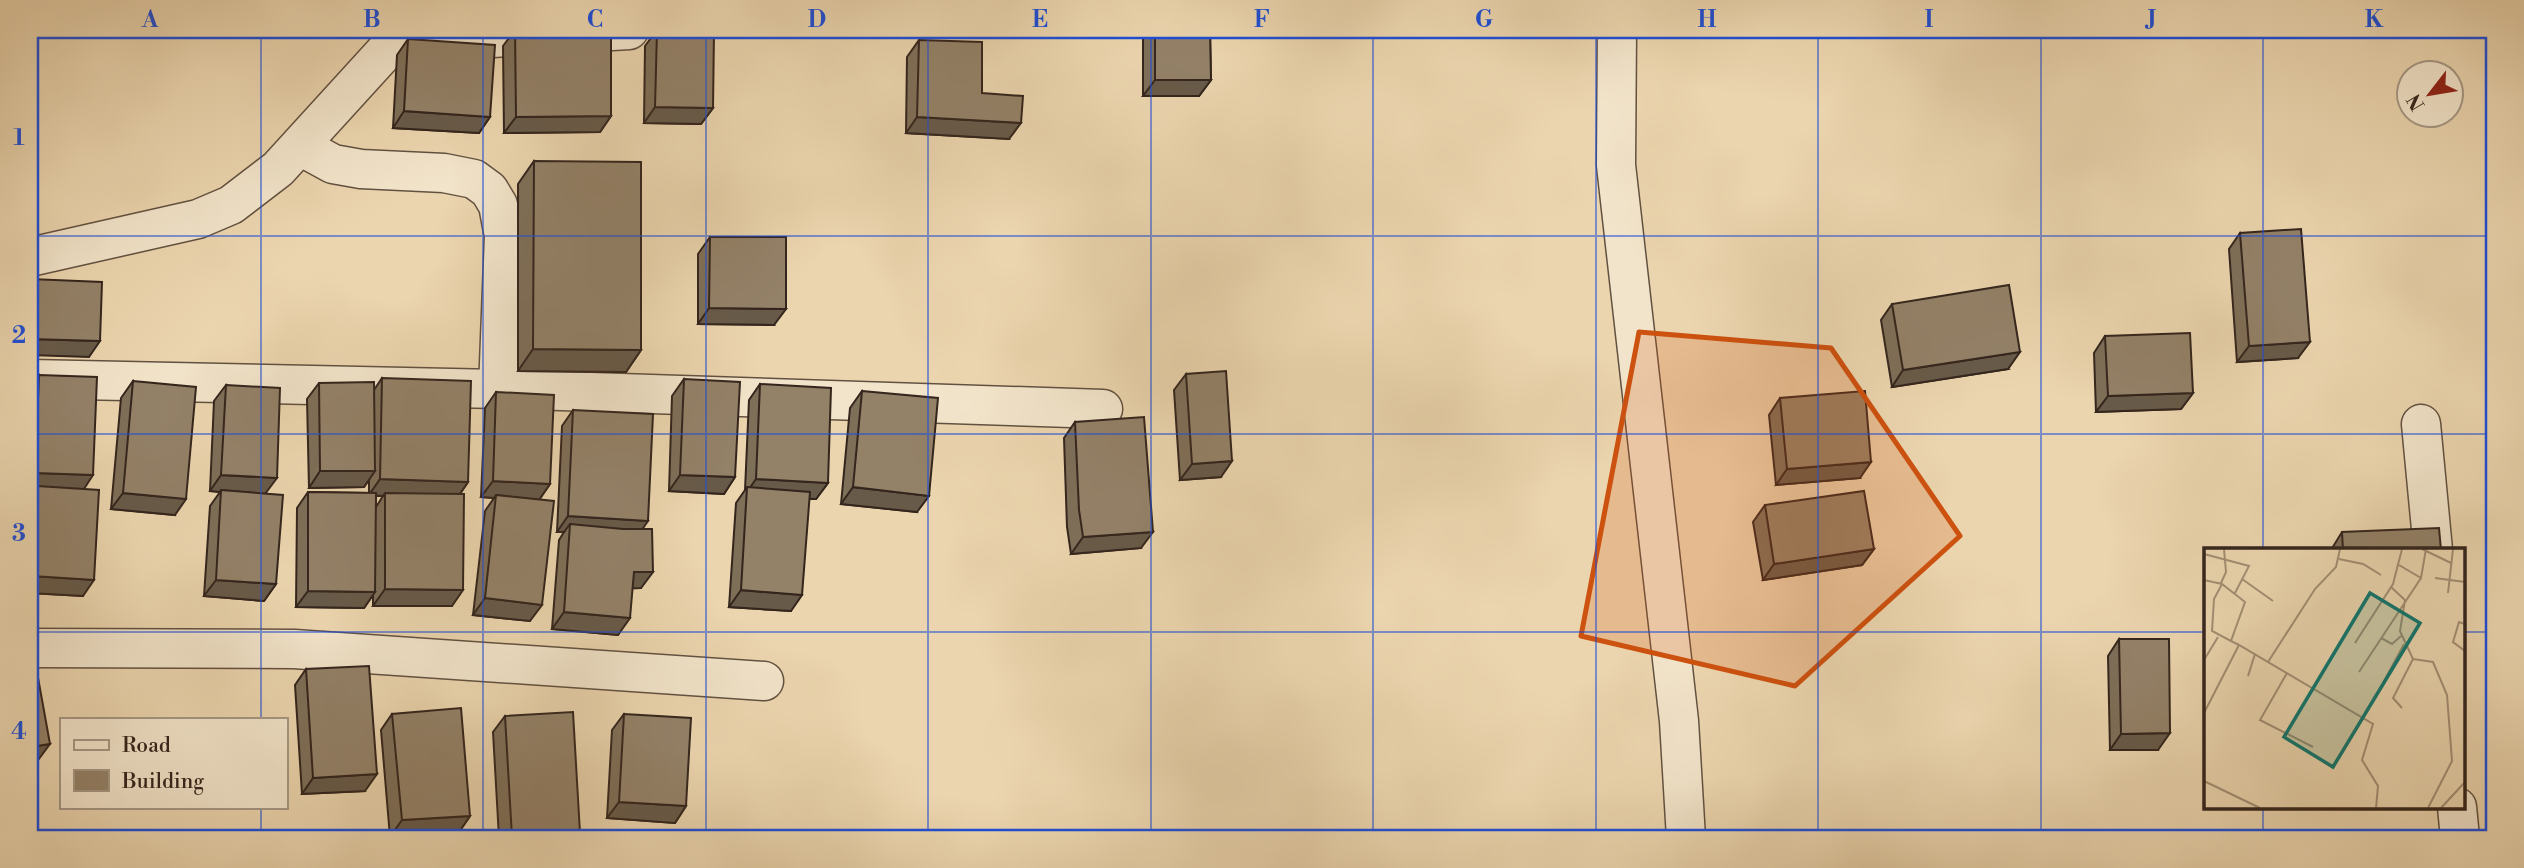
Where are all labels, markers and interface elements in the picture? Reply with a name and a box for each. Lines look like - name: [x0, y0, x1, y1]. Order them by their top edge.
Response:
- text: A: [141, 6, 159, 34]
- text: B: [363, 6, 381, 34]
- text: C: [587, 6, 603, 34]
- text: D: [808, 6, 826, 34]
- text: E: [1032, 6, 1048, 34]
- text: F: [1254, 6, 1270, 34]
- text: G: [1475, 6, 1493, 34]
- text: H: [1698, 6, 1717, 34]
- text: I: [1925, 6, 1934, 34]
- text: J: [2145, 6, 2157, 34]
- text: K: [2365, 6, 2384, 34]
- north arrow: [2394, 60, 2464, 130]
- text: N: [2402, 90, 2430, 115]
- text: 1: [13, 124, 25, 152]
- text: 2: [12, 322, 26, 350]
- text: 3: [12, 520, 26, 548]
- inset map: [2204, 548, 2464, 808]
- text: 4: [11, 718, 27, 746]
- legend: [60, 718, 287, 808]
- text: Road: [122, 733, 171, 759]
- text: Building: [121, 769, 204, 795]

